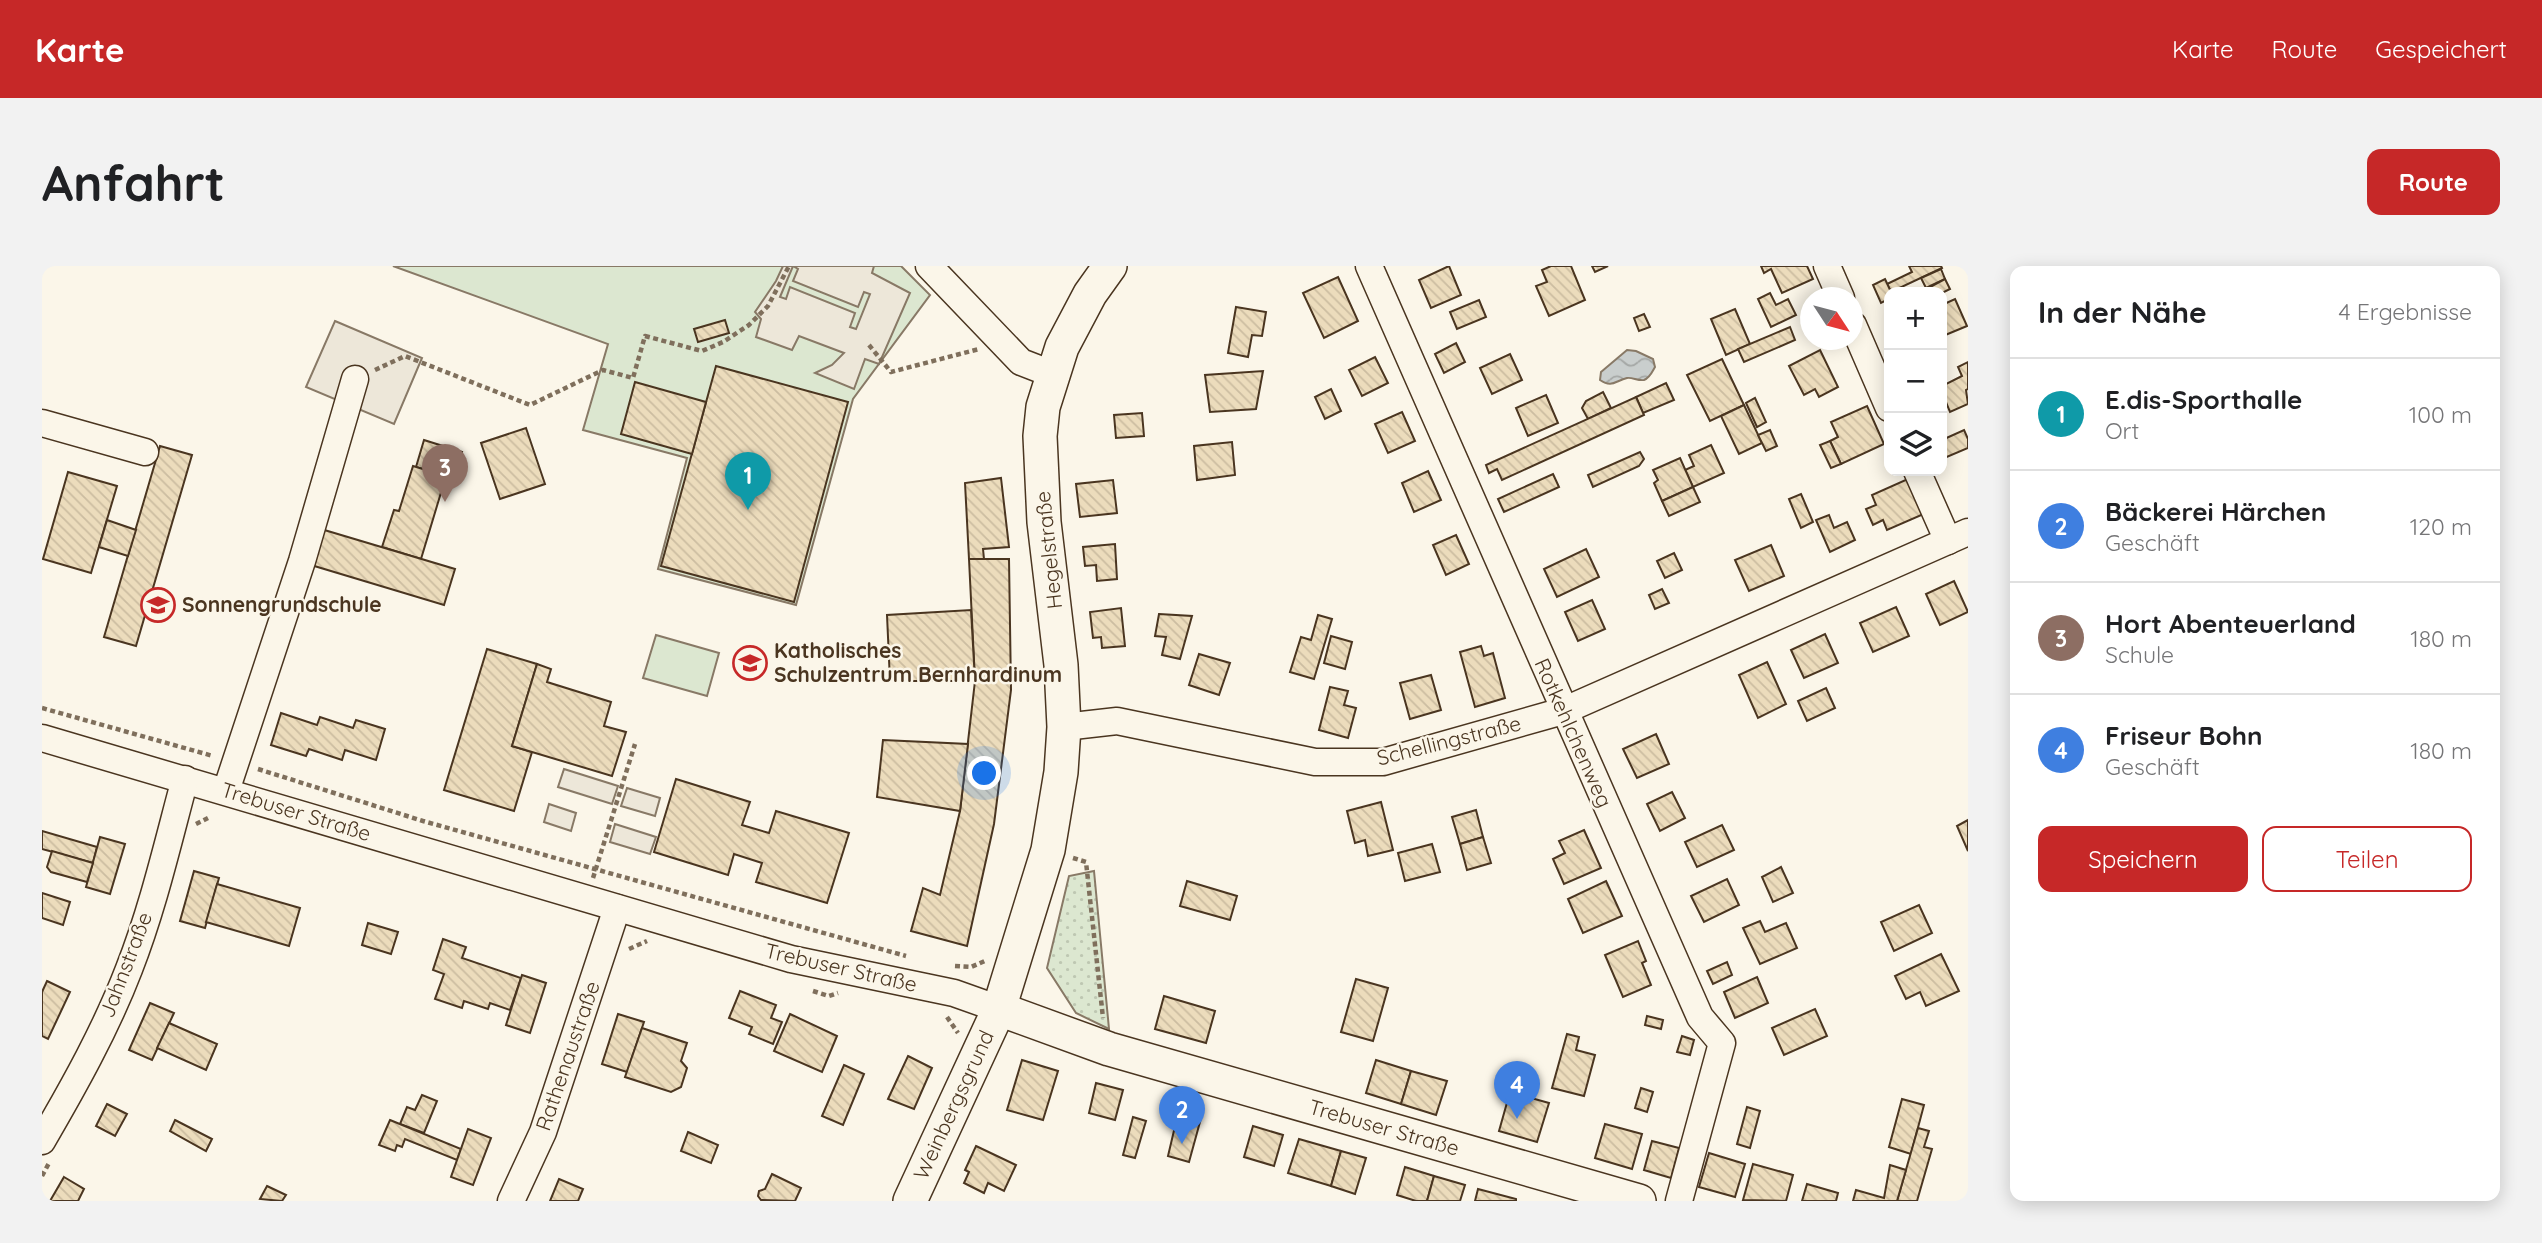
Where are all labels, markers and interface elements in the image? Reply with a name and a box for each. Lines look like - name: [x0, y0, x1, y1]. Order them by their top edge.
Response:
- text: Karte: [35, 29, 124, 70]
- text: Karte: [2172, 34, 2234, 64]
- text: Route: [2272, 34, 2337, 64]
- text: Gespeichert: [2375, 34, 2507, 64]
- button: Route: [2367, 149, 2500, 215]
- text: Anfahrt: [42, 152, 225, 213]
- north arrow: [1800, 287, 1863, 350]
- map controls: [1884, 287, 1947, 476]
- button: +: [1884, 287, 1947, 350]
- text: In der Nähe: [2038, 293, 2207, 331]
- text: 4 Ergebnisse: [2338, 297, 2472, 326]
- button: −: [1884, 350, 1947, 413]
- text: E.dis-Sporthalle: [2105, 383, 2302, 416]
- text: 1: [2057, 400, 2065, 429]
- text: 100 m: [2409, 400, 2472, 429]
- button: layers: [1884, 413, 1947, 476]
- text: Ort: [2105, 416, 2139, 445]
- pin: 3: [422, 444, 468, 502]
- pin: 1: [725, 452, 771, 510]
- street label: Hegelstraße: [1029, 490, 1067, 610]
- text: Bäckerei Härchen: [2105, 495, 2326, 528]
- text: 2: [2054, 512, 2068, 541]
- text: 120 m: [2410, 512, 2472, 541]
- text: Geschäft: [2105, 528, 2200, 557]
- school or university icon: Sonnengrundschule: [139, 586, 177, 624]
- place label: Sonnengrundschule: [182, 591, 382, 617]
- text: Hort Abenteuerland: [2105, 607, 2356, 640]
- text: 3: [2055, 624, 2067, 653]
- text: 180 m: [2410, 624, 2472, 653]
- place label: Katholisches Schulzentrum Bernhardinum: [774, 637, 1062, 687]
- text: Schule: [2105, 640, 2174, 669]
- school or university icon: Katholisches Schulzentrum Bernhardinum: [731, 644, 769, 682]
- street label: Rotkehlchenweg: [1529, 654, 1618, 811]
- street label: Schellingstraße: [1374, 710, 1524, 771]
- text: Friseur Bohn: [2105, 719, 2262, 752]
- text: 4: [2054, 736, 2068, 765]
- text: 180 m: [2410, 736, 2472, 765]
- text: Geschäft: [2105, 752, 2200, 781]
- your location: [967, 756, 1001, 790]
- street label: Trebuser Straße: [218, 776, 374, 846]
- button: Speichern: [2038, 826, 2248, 892]
- button: Teilen: [2262, 826, 2472, 892]
- street label: Jahnstraße: [93, 908, 157, 1021]
- street label: Trebuser Straße: [763, 937, 920, 997]
- street label: Rathenaustraße: [529, 977, 605, 1134]
- street label: Weinbergsgrund: [907, 1026, 999, 1183]
- pin: 4: [1494, 1061, 1540, 1119]
- pin: 2: [1159, 1086, 1205, 1144]
- street label: Trebuser Straße: [1306, 1093, 1462, 1161]

